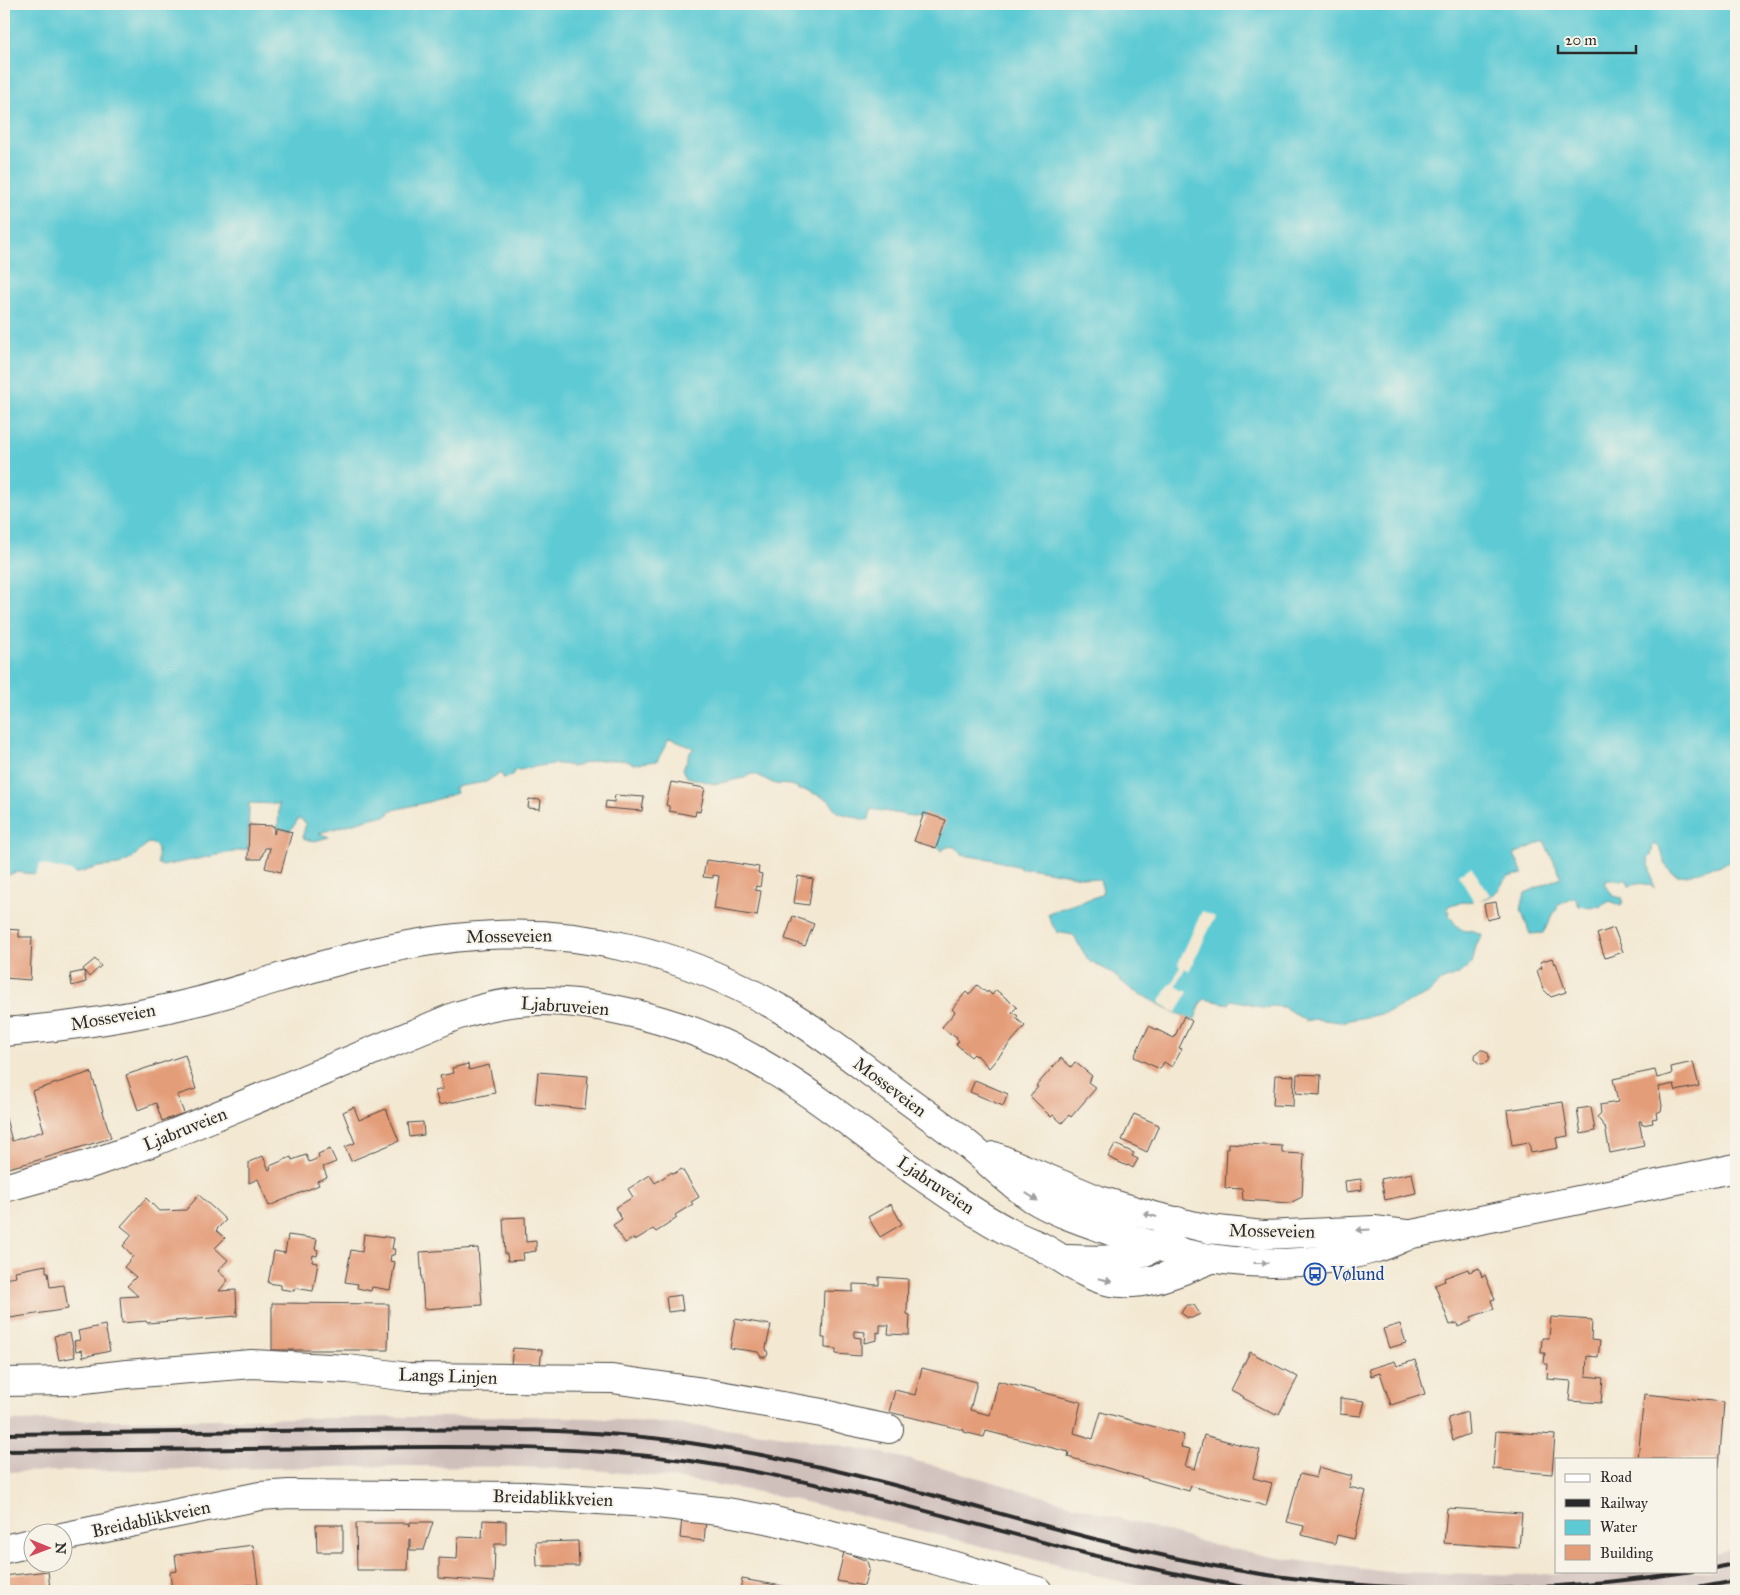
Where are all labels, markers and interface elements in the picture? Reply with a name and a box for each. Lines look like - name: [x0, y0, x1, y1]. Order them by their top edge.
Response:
- scale bar: [1558, 22, 1635, 54]
- text: 20 m: [1565, 31, 1597, 49]
- street label: Mosseveien: [466, 924, 552, 948]
- street label: Ljabruveien: [520, 992, 610, 1020]
- street label: Mosseveien: [69, 999, 158, 1035]
- street label: Mosseveien: [849, 1052, 931, 1122]
- street label: Ljabruveien: [140, 1102, 230, 1156]
- street label: Ljabruveien: [893, 1151, 979, 1219]
- one-way arrow: [1025, 1192, 1039, 1201]
- one-way arrow: [1142, 1210, 1157, 1218]
- street label: Mosseveien: [1229, 1219, 1315, 1243]
- one-way arrow: [1355, 1227, 1371, 1235]
- one-way arrow: [1253, 1259, 1269, 1267]
- bus stop icon: Vølund: [1303, 1262, 1327, 1286]
- place label: Vølund: [1330, 1263, 1385, 1285]
- one-way arrow: [1098, 1276, 1113, 1284]
- street label: Langs Linjen: [398, 1363, 498, 1390]
- legend: [1555, 1458, 1718, 1572]
- text: Road: [1600, 1468, 1632, 1486]
- street label: Breidablikkveien: [492, 1485, 614, 1511]
- text: Railway: [1600, 1494, 1649, 1512]
- street label: Breidablikkveien: [90, 1496, 213, 1542]
- text: Water: [1600, 1518, 1637, 1536]
- north arrow: [22, 1522, 72, 1572]
- text: N: [52, 1542, 69, 1554]
- text: Building: [1600, 1544, 1654, 1562]

